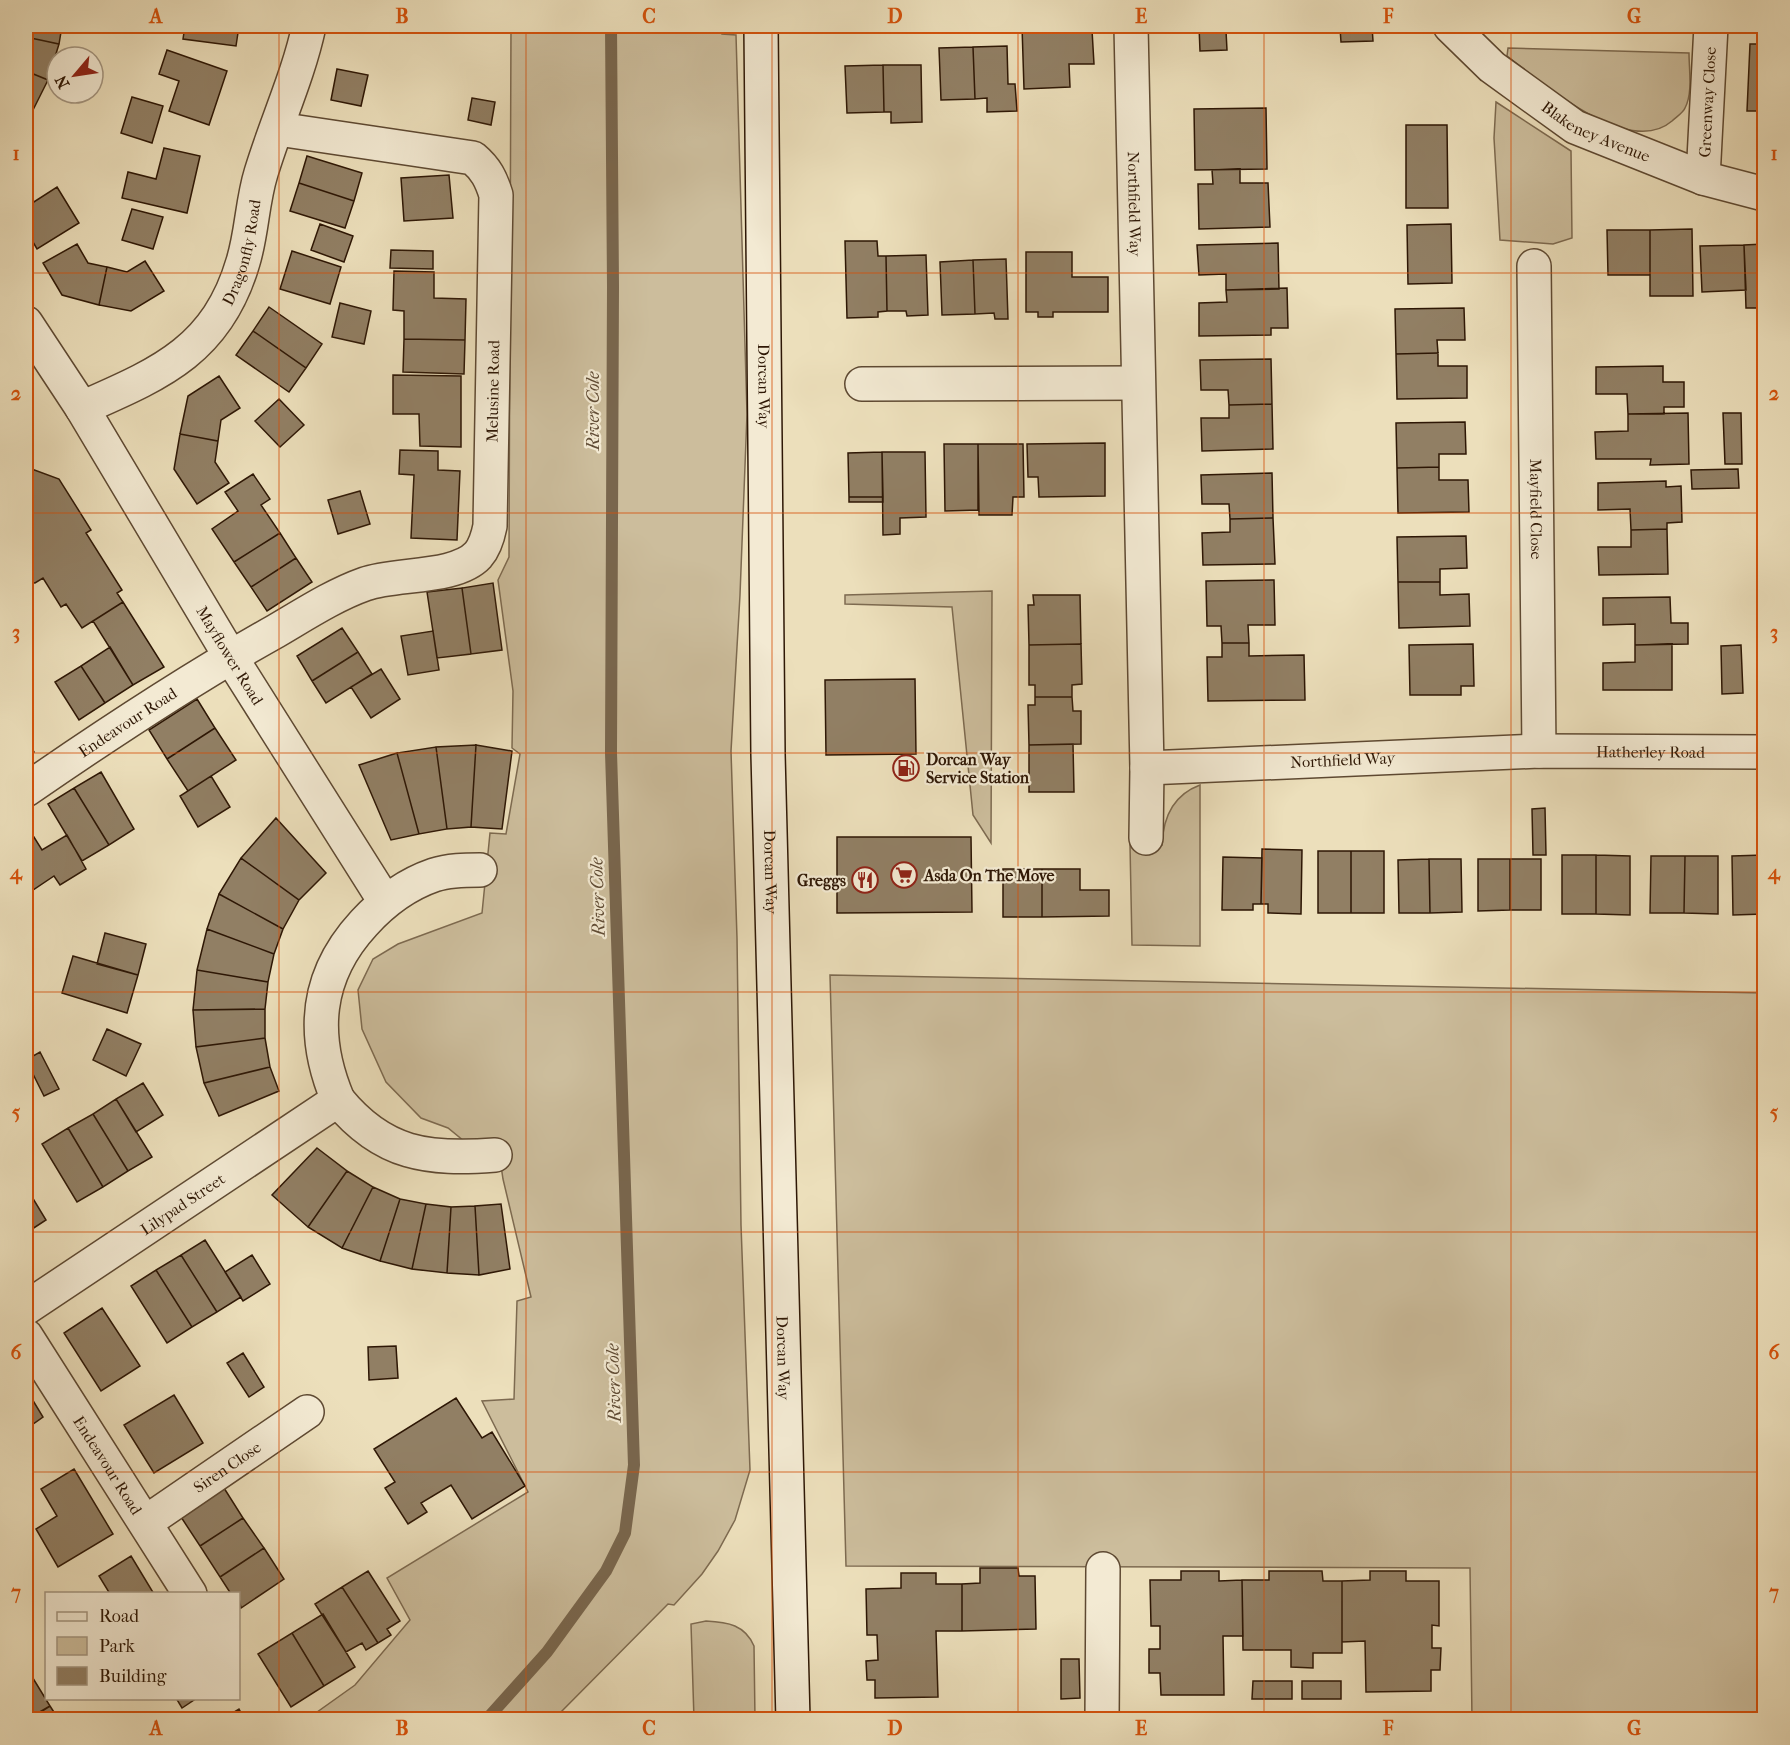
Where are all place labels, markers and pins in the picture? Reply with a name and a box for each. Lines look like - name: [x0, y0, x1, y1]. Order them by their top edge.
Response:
- place label: Dorcan Way Service Station: [926, 750, 1030, 787]
- fuel station icon: Dorcan Way Service Station: [891, 753, 921, 783]
- supermarket icon: Asda On The Move: [889, 860, 919, 890]
- restaurant icon: Greggs: [850, 865, 880, 895]
- place label: Asda On The Move: [923, 866, 1055, 885]
- place label: Greggs: [797, 871, 846, 891]

